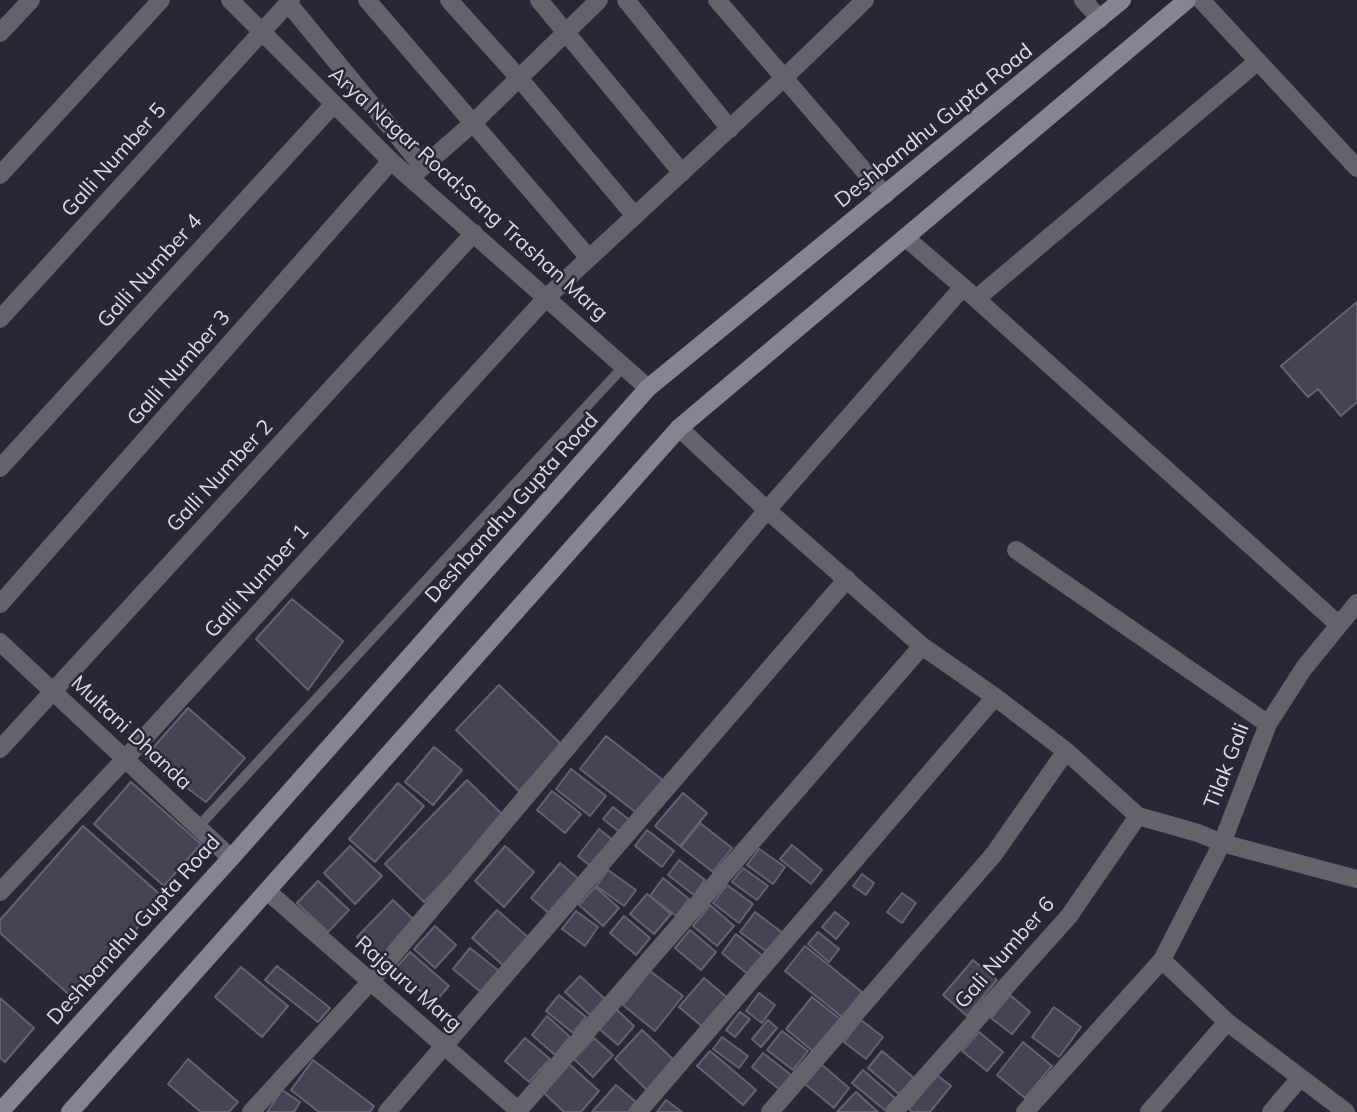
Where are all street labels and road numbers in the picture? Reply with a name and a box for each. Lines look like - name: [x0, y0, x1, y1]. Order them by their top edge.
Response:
- street label: Deshbandhu Gupta Road: [830, 39, 1038, 213]
- street label: Arya Nagar Road;Sang Trashan Marg: [323, 62, 613, 326]
- street label: Galli Number 5: [56, 98, 172, 222]
- street label: Galli Number 4: [92, 209, 208, 333]
- street label: Galli Number 3: [122, 305, 236, 431]
- street label: Deshbandhu Gupta Road: [420, 408, 604, 608]
- street label: Galli Number 2: [162, 415, 278, 537]
- street label: Galli Number 1: [199, 519, 315, 643]
- street label: Multani Dhanda: [65, 671, 197, 795]
- street label: Tilak Gali: [1199, 720, 1255, 812]
- street label: Deshbandhu Gupta Road: [42, 830, 226, 1030]
- street label: Gali Number 6: [950, 892, 1060, 1014]
- street label: Rajguru Marg: [350, 931, 466, 1037]

